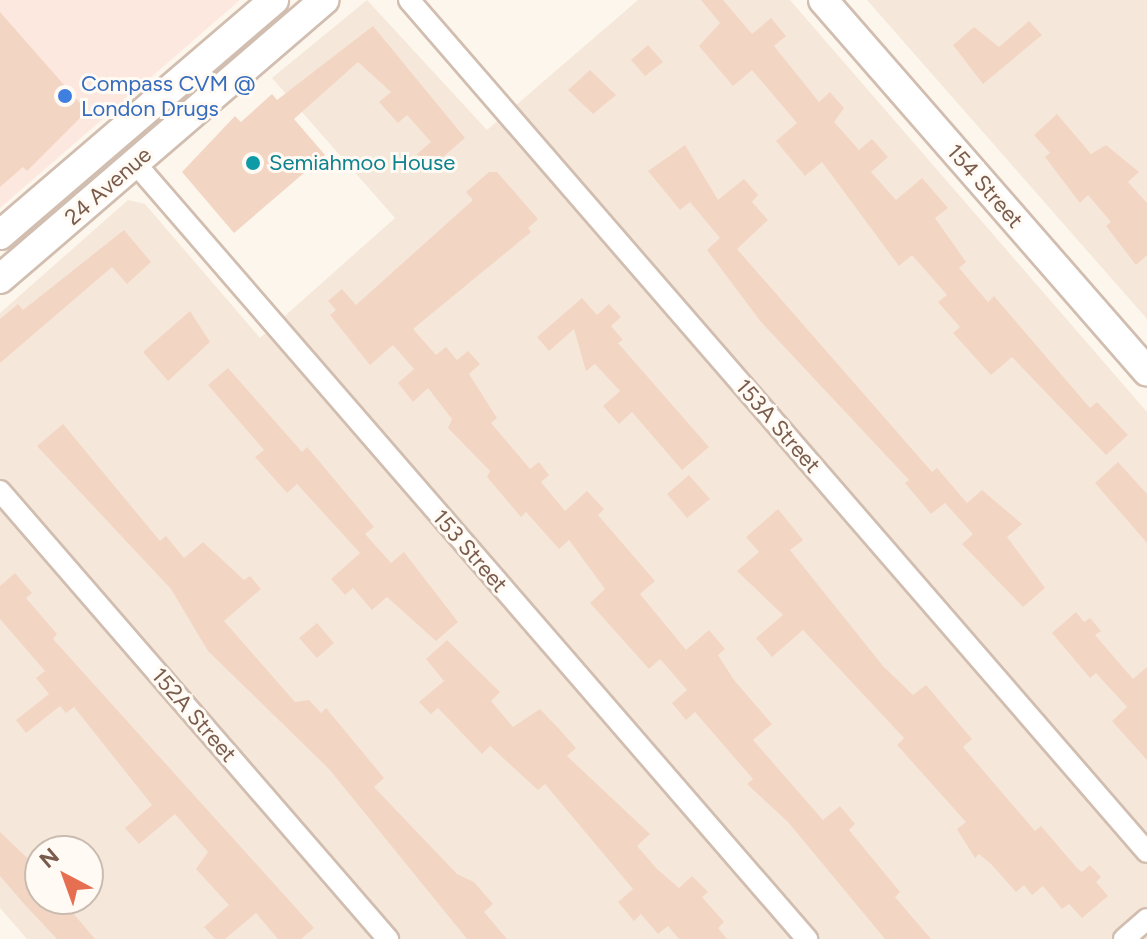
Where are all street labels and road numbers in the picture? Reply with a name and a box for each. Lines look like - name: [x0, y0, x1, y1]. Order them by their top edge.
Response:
- street label: 154 Street: [941, 139, 1029, 233]
- street label: 24 Avenue: [59, 141, 157, 231]
- street label: 153A Street: [730, 374, 826, 478]
- street label: 153 Street: [427, 504, 513, 598]
- street label: 152A Street: [146, 663, 242, 767]

